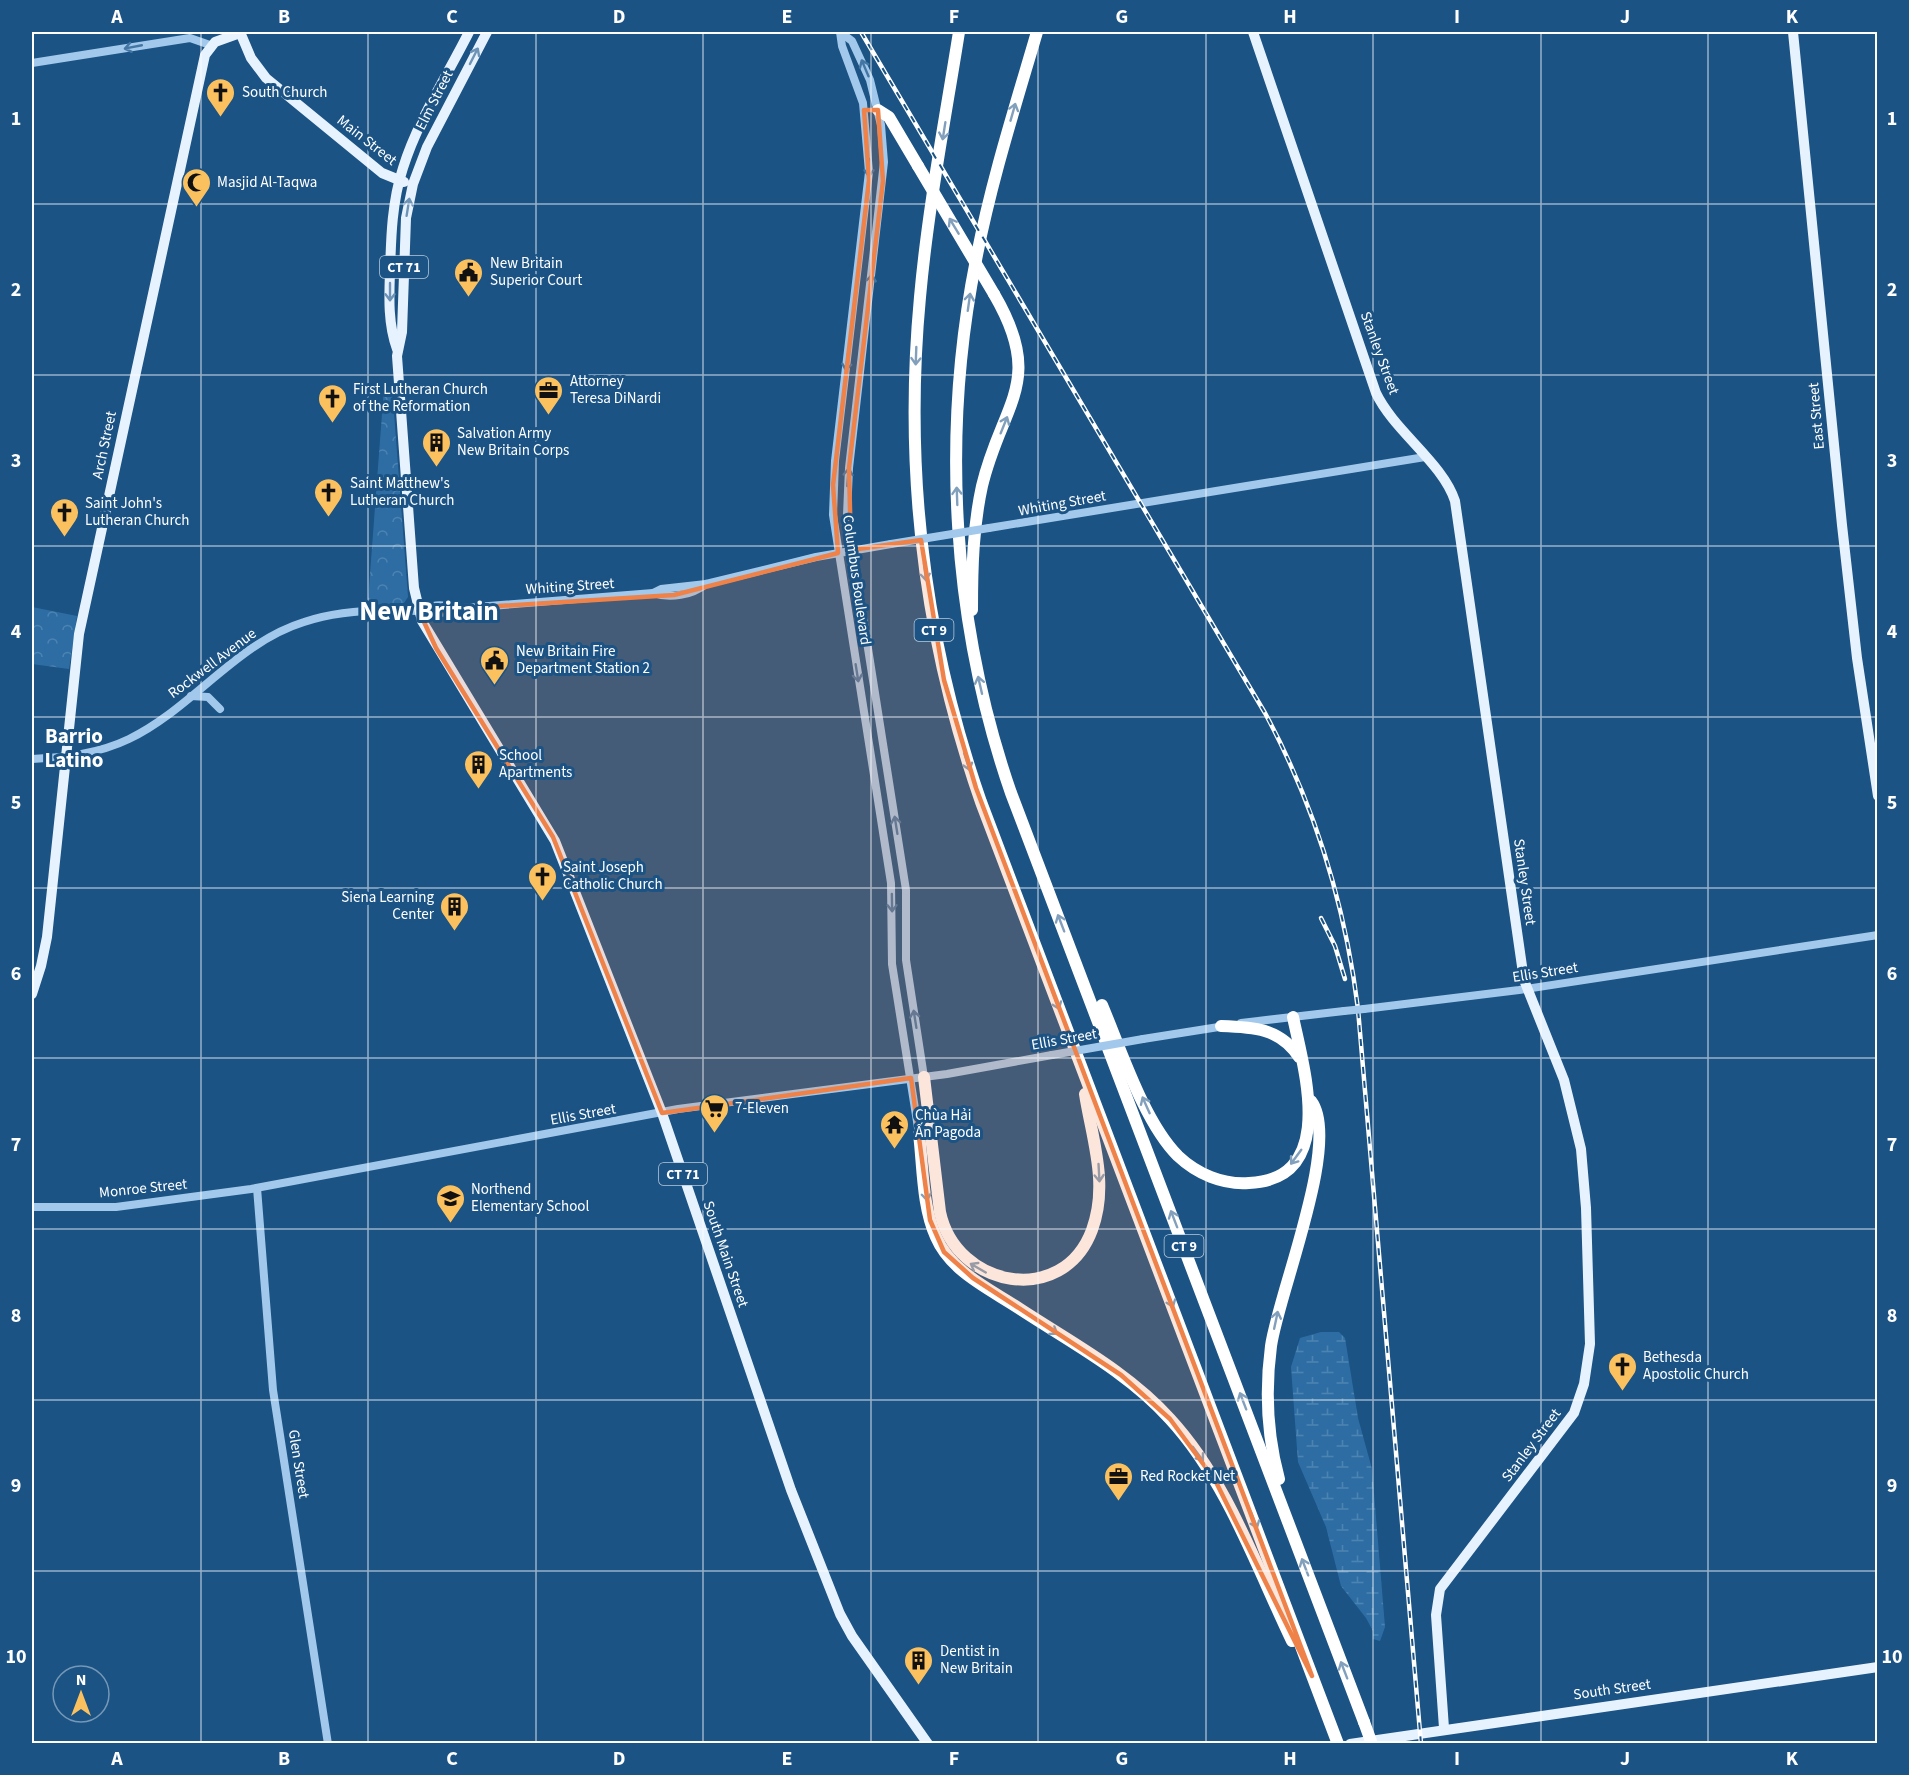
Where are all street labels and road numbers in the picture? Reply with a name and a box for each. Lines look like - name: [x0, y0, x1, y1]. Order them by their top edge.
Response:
- street label: Elm Street: [410, 67, 458, 134]
- street label: Main Street: [332, 110, 401, 171]
- road number: CT 71: [380, 256, 428, 278]
- street label: Stanley Street: [1355, 309, 1404, 398]
- street label: East Street: [1803, 382, 1830, 450]
- street label: Arch Street: [87, 409, 122, 481]
- street label: Whiting Street: [1017, 485, 1108, 522]
- street label: Columbus Boulevard: [837, 514, 876, 646]
- street label: Whiting Street: [525, 573, 615, 600]
- road number: CT 9: [914, 619, 954, 641]
- street label: Rockwell Avenue: [164, 623, 261, 704]
- street label: Stanley Street: [1508, 837, 1541, 927]
- street label: Ellis Street: [1511, 957, 1579, 988]
- street label: Ellis Street: [1030, 1023, 1098, 1056]
- street label: Ellis Street: [549, 1098, 617, 1131]
- road number: CT 71: [659, 1163, 707, 1185]
- street label: Monroe Street: [98, 1173, 188, 1204]
- street label: South Main Street: [697, 1198, 754, 1310]
- road number: CT 9: [1164, 1235, 1204, 1257]
- street label: Stanley Street: [1497, 1404, 1566, 1486]
- street label: Glen Street: [283, 1428, 314, 1500]
- street label: South Street: [1572, 1674, 1652, 1705]

